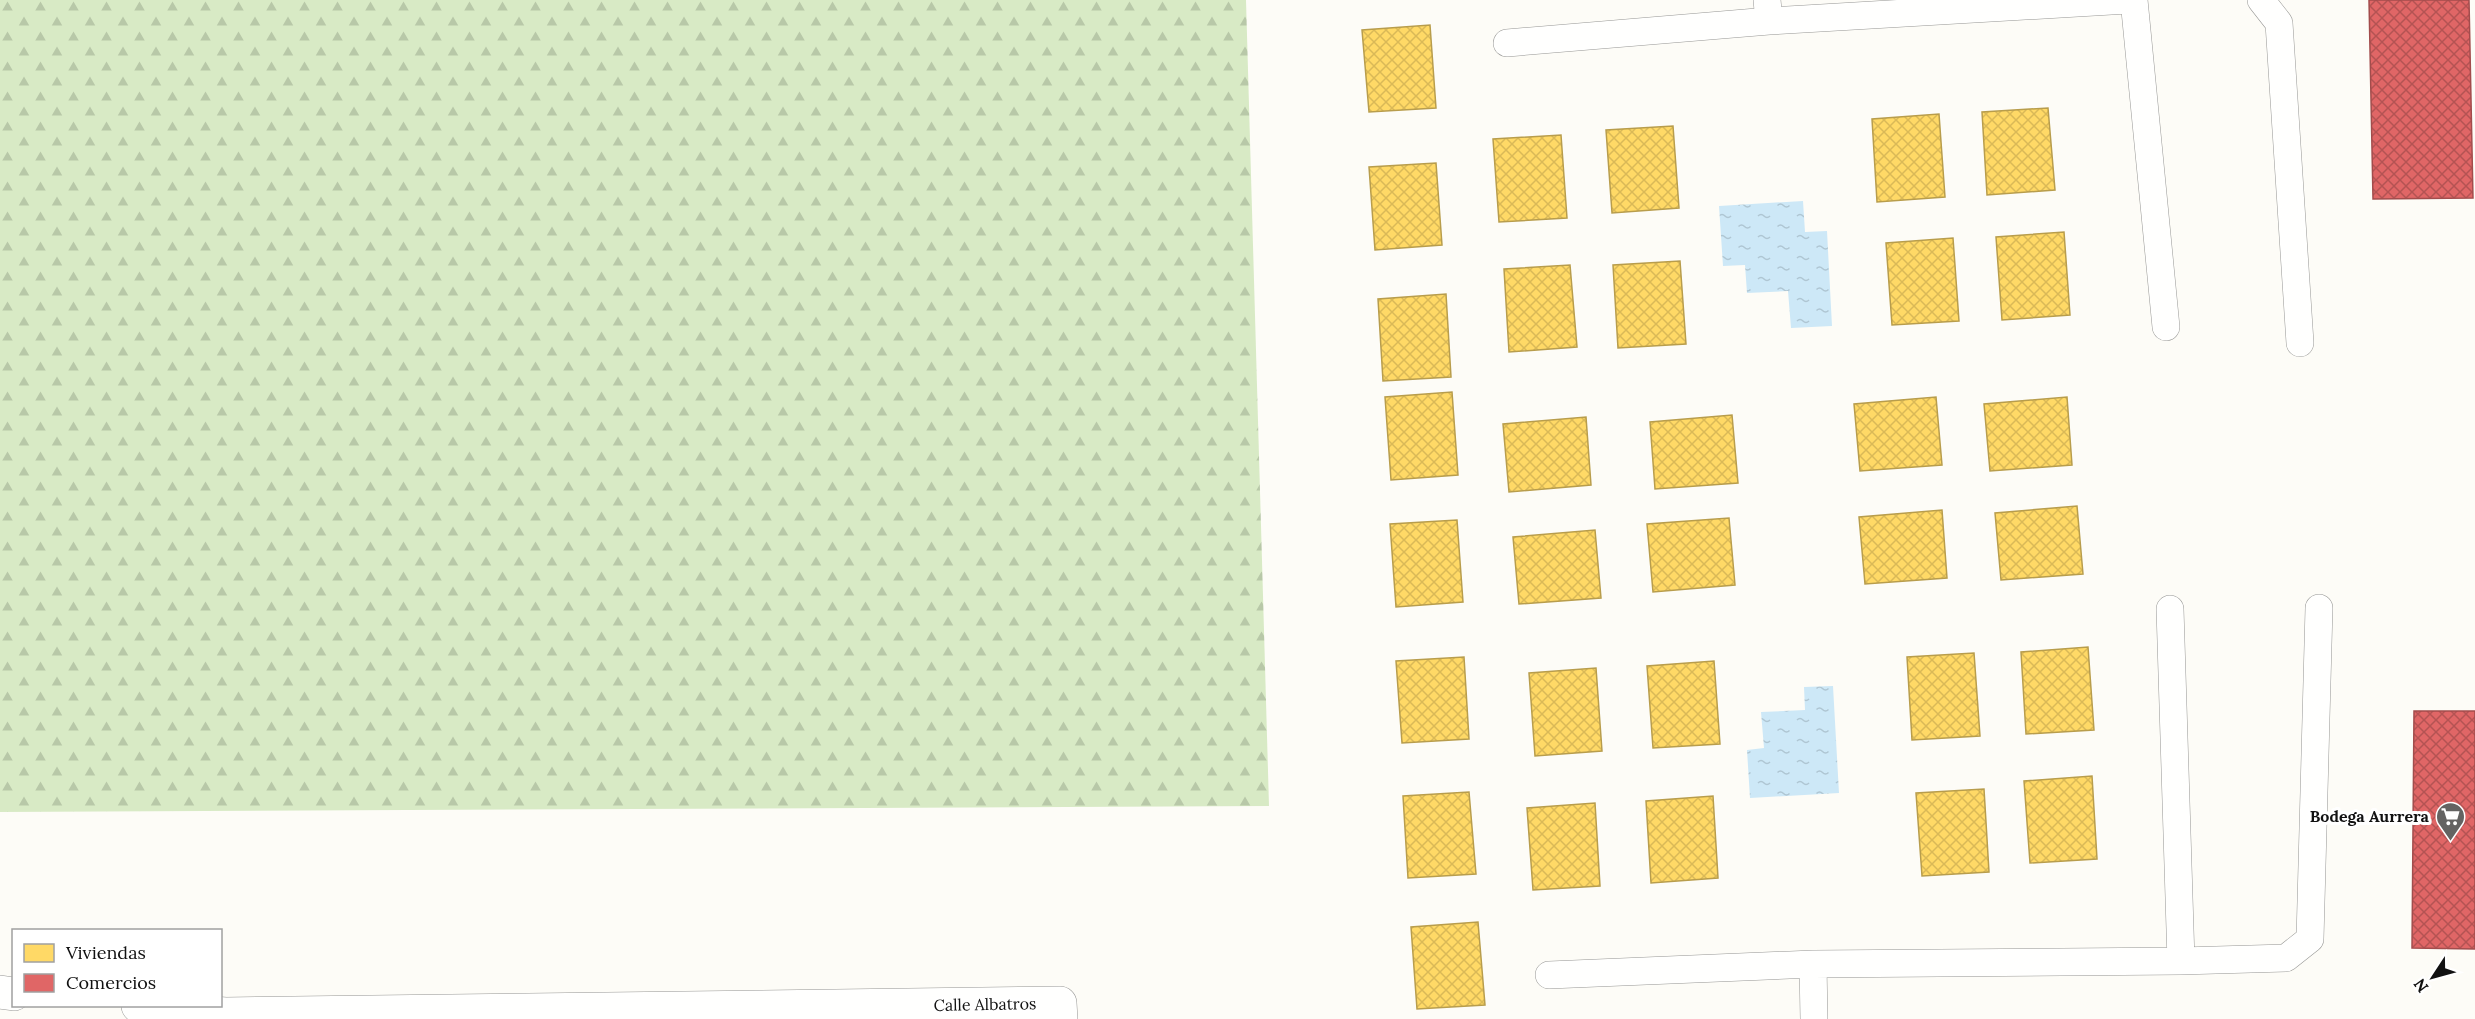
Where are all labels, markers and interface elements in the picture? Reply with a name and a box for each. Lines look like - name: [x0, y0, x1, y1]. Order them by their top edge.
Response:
- supermarket icon: Bodega Aurrera: [2434, 800, 2466, 842]
- place label: Bodega Aurrera: [2310, 806, 2430, 826]
- legend: [12, 929, 222, 1007]
- text: Viviendas: [65, 941, 146, 964]
- north arrow: [2403, 947, 2463, 1007]
- text: Comercios: [66, 971, 156, 994]
- text: N: [2409, 975, 2433, 997]
- street label: Calle Albatros: [934, 993, 1036, 1015]

